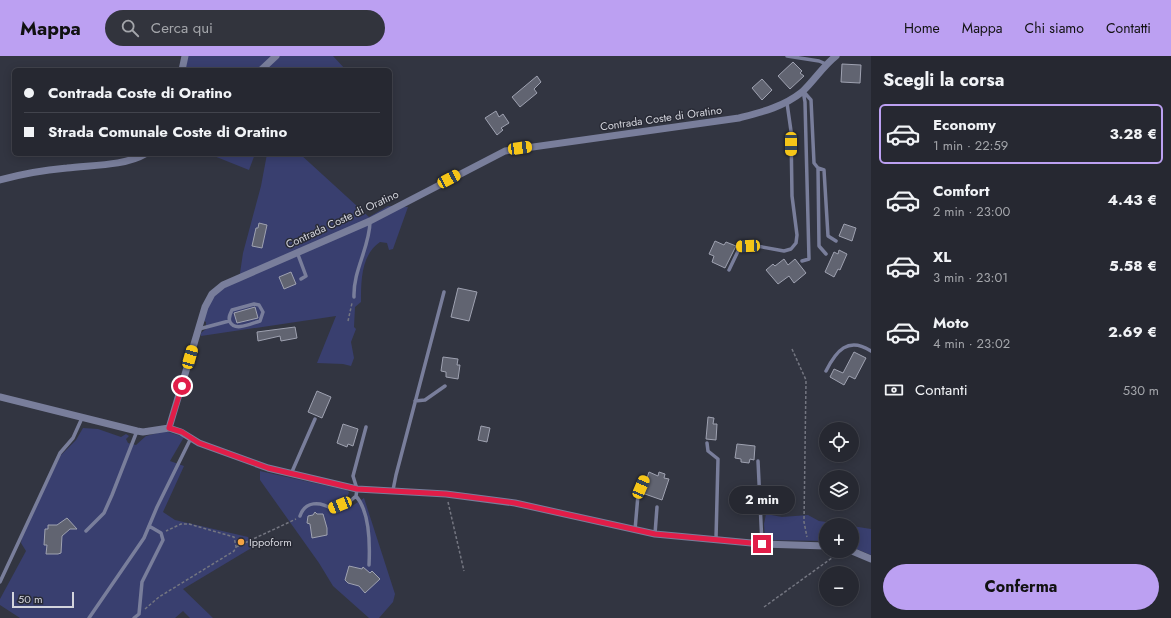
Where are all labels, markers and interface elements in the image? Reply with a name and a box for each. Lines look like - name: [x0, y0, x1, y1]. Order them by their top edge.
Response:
- search box: [105, 10, 385, 46]
- text: Mappa: [20, 15, 81, 42]
- icon: search: [119, 17, 141, 39]
- text: Cerca qui: [151, 17, 213, 39]
- text: Home: [904, 18, 940, 38]
- text: Mappa: [962, 18, 1003, 38]
- text: Chi siamo: [1025, 18, 1084, 38]
- text: Contatti: [1106, 18, 1151, 38]
- text: Scegli la corsa: [883, 67, 1004, 93]
- text: Contrada Coste di Oratino: [48, 82, 232, 104]
- street label: Contrada Coste di Oratino: [599, 102, 723, 134]
- text: Economy: [933, 114, 996, 136]
- icon: car: [885, 116, 921, 152]
- text: Strada Comunale Coste di Oratino: [48, 121, 287, 143]
- text: 3.28 €: [1110, 123, 1157, 145]
- car: [785, 132, 797, 156]
- text: 1 min · 22:59: [933, 136, 1008, 155]
- car: [507, 140, 533, 156]
- car: [436, 168, 462, 190]
- text: Comfort: [933, 180, 990, 202]
- icon: car: [885, 182, 921, 218]
- street label: Contrada Coste di Oratino: [283, 186, 401, 252]
- text: 4.43 €: [1108, 189, 1157, 211]
- text: 2 min · 23:00: [933, 202, 1010, 221]
- car: [736, 239, 760, 253]
- text: XL: [933, 246, 951, 268]
- icon: car: [885, 248, 921, 284]
- text: 5.58 €: [1109, 255, 1157, 277]
- text: 3 min · 23:01: [933, 268, 1008, 287]
- text: Moto: [933, 312, 969, 334]
- icon: car: [885, 314, 921, 350]
- text: 2.69 €: [1108, 321, 1157, 343]
- text: 4 min · 23:02: [933, 334, 1010, 353]
- car: [181, 344, 199, 370]
- route start: [173, 377, 191, 395]
- icon: cash: [883, 379, 905, 401]
- text: Contanti: [915, 379, 968, 401]
- text: 530 m: [1123, 381, 1159, 400]
- map controls: [819, 422, 859, 606]
- button: locate: [819, 422, 859, 462]
- button: layers: [819, 470, 859, 510]
- car: [631, 474, 651, 500]
- callout: 2 min: [729, 486, 795, 514]
- text: 2 min: [745, 490, 779, 509]
- car: [327, 495, 353, 515]
- button: +: [819, 518, 859, 558]
- place label: Ippoform: [249, 534, 292, 550]
- route end: [753, 535, 771, 553]
- marker: Ippoform: [236, 537, 246, 547]
- button: Conferma: [883, 564, 1159, 610]
- button: −: [819, 566, 859, 606]
- scale bar: [12, 590, 74, 609]
- text: 50 m: [18, 591, 43, 607]

